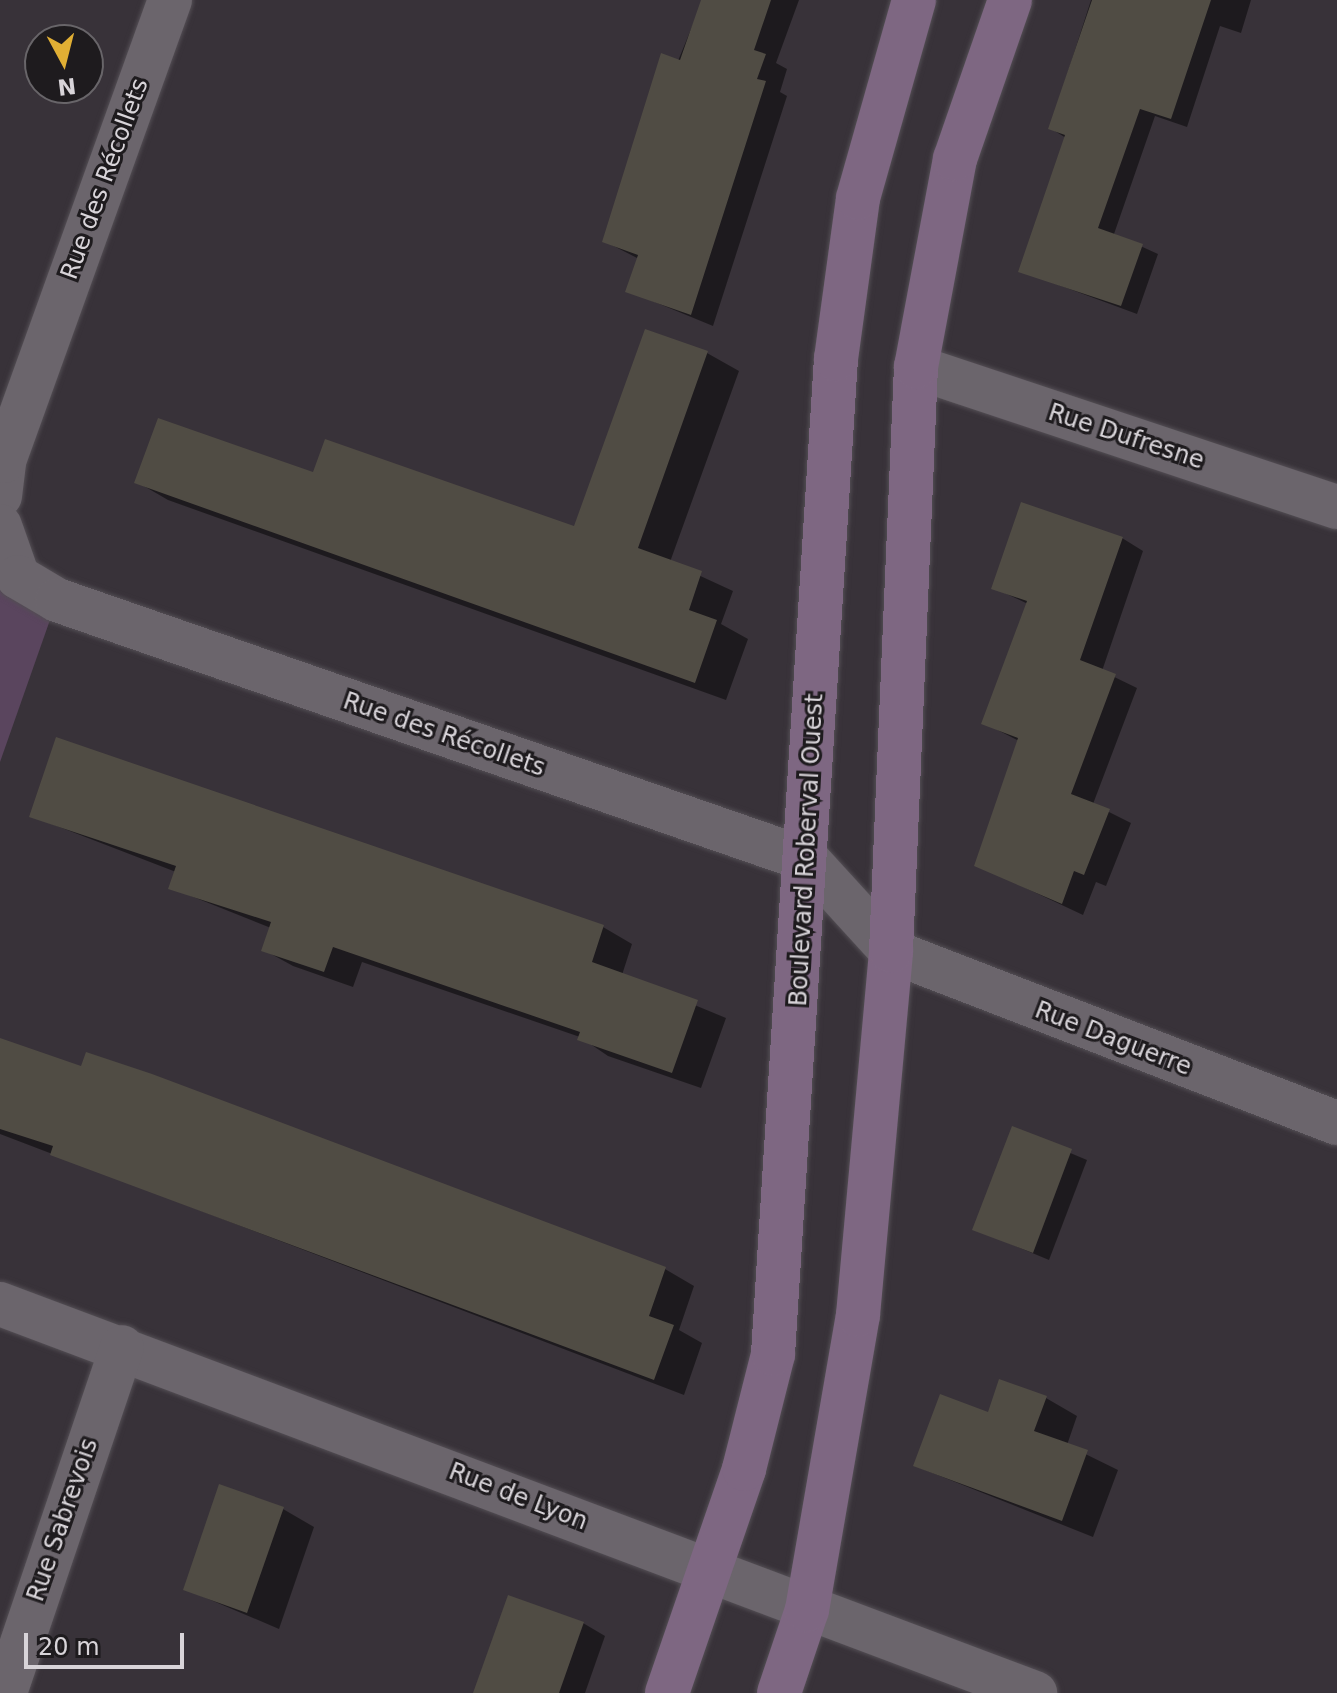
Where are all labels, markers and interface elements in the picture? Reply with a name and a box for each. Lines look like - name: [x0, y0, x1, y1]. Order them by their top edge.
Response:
- north arrow: [24, 24, 104, 104]
- text: N: [56, 73, 77, 100]
- street label: Rue des Récollets: [55, 75, 155, 283]
- street label: Rue Dufresne: [1045, 398, 1207, 476]
- street label: Rue des Récollets: [339, 687, 549, 783]
- street label: Boulevard Roberval Ouest: [784, 693, 830, 1007]
- street label: Rue Daguerre: [1031, 996, 1195, 1082]
- street label: Rue Sabrevois: [22, 1435, 104, 1605]
- street label: Rue de Lyon: [445, 1457, 591, 1537]
- scale bar: [28, 1617, 188, 1667]
- text: 20 m: [38, 1633, 100, 1661]

